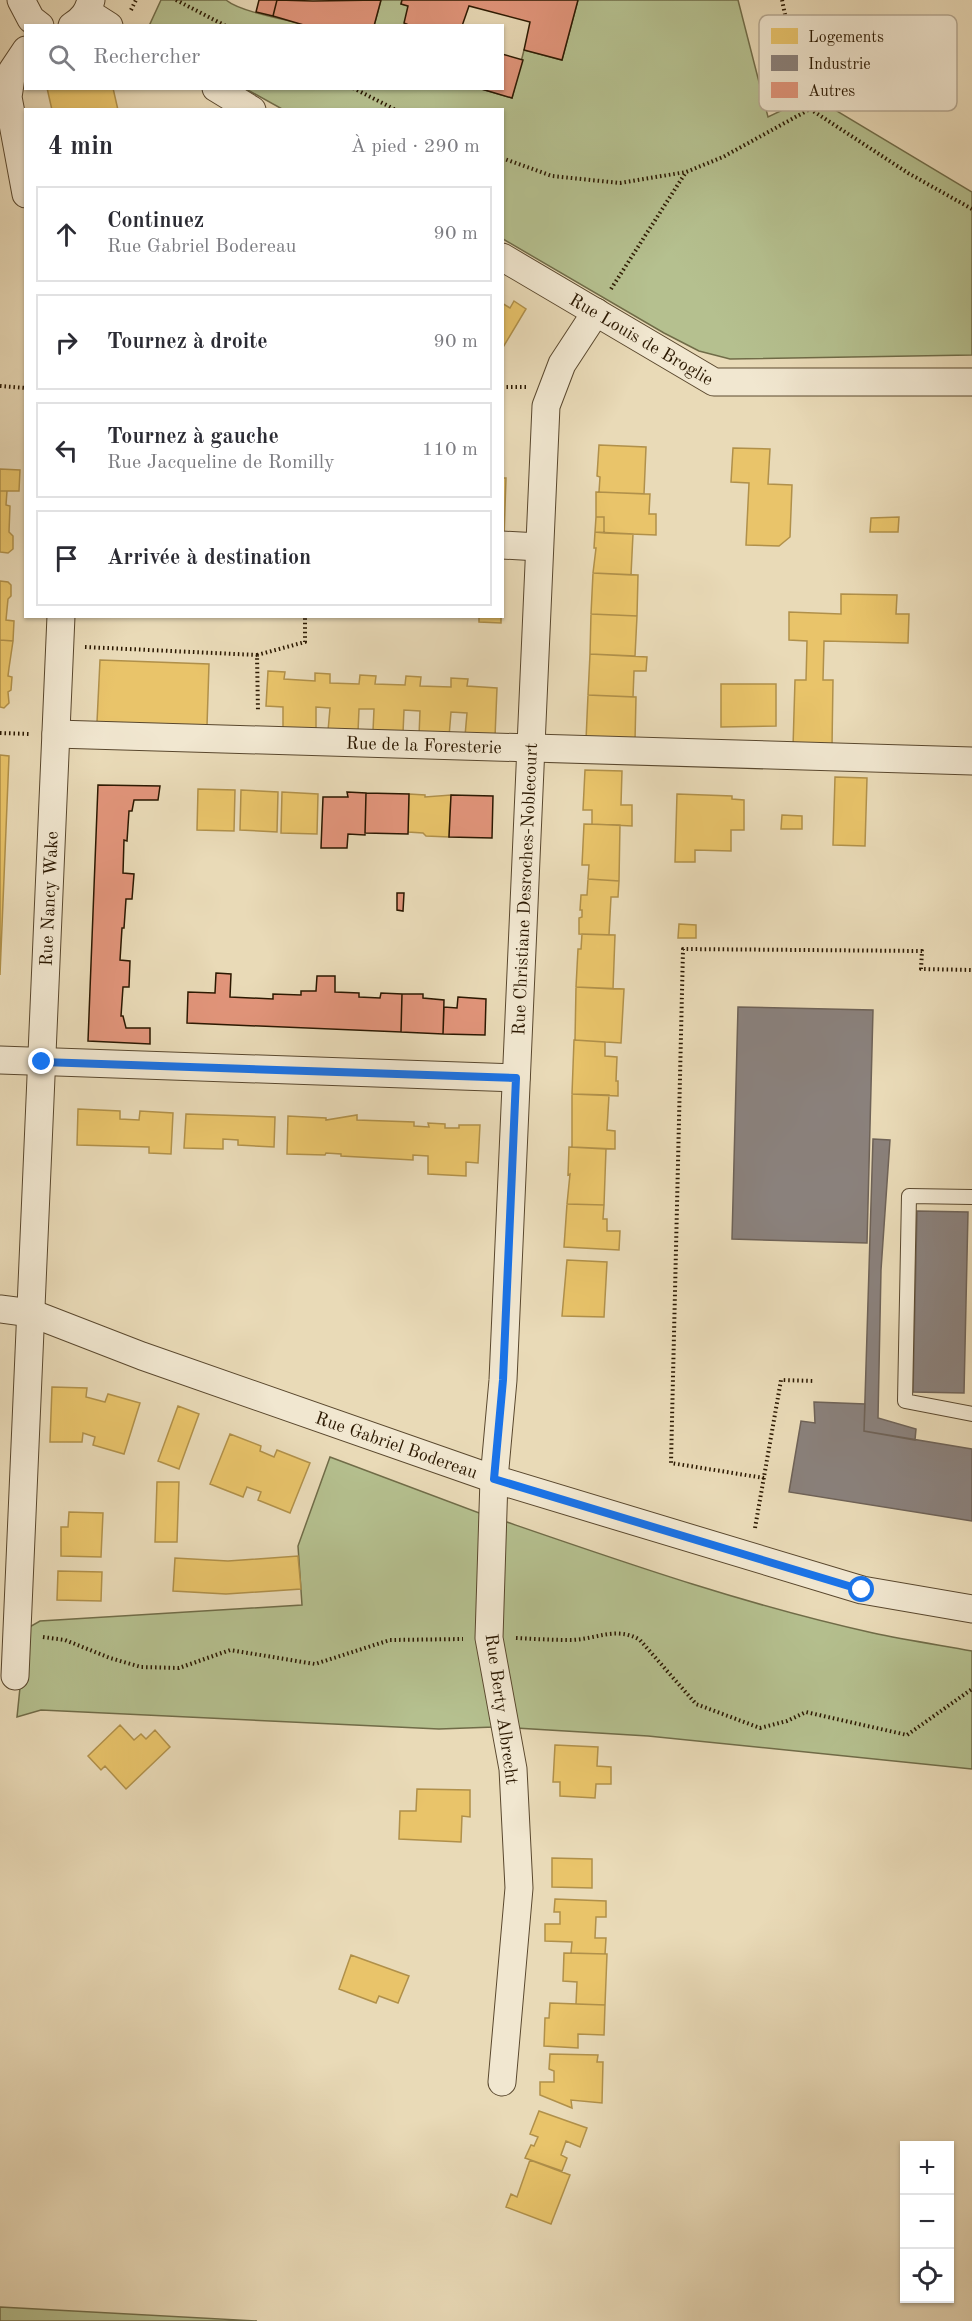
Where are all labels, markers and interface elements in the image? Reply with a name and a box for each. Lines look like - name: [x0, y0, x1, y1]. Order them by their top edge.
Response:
- legend: [759, 15, 957, 111]
- search box: [24, 24, 504, 90]
- text: Logements: [808, 30, 884, 46]
- icon: search: [45, 41, 78, 74]
- text: Rechercher: [93, 46, 200, 68]
- text: Industrie: [808, 57, 871, 73]
- text: Autres: [808, 84, 855, 100]
- text: 4 min: [48, 134, 113, 160]
- text: À pied · 290 m: [351, 137, 480, 157]
- text: Continuez: [107, 210, 204, 232]
- icon: ahead: [50, 218, 83, 251]
- text: 90 m: [433, 224, 478, 244]
- text: Rue Gabriel Bodereau: [107, 237, 296, 257]
- street label: Rue Louis de Broglie: [566, 291, 716, 389]
- icon: right: [50, 326, 83, 359]
- text: Tournez à droite: [107, 331, 268, 353]
- text: 90 m: [433, 332, 478, 352]
- text: Tournez à gauche: [107, 426, 279, 448]
- icon: left: [50, 434, 83, 467]
- text: 110 m: [422, 440, 478, 460]
- text: Rue Jacqueline de Romilly: [107, 453, 335, 473]
- icon: arrive: [50, 542, 83, 575]
- text: Arrivée à destination: [107, 547, 311, 569]
- street label: Rue de la Foresterie: [346, 735, 502, 757]
- street label: Rue Christiane Desroches-Noblecourt: [510, 742, 541, 1036]
- street label: Rue Nancy Wake: [38, 831, 62, 967]
- route end: [28, 1048, 54, 1074]
- street label: Rue Gabriel Bodereau: [313, 1409, 480, 1483]
- route start: [848, 1576, 874, 1602]
- street label: Rue Berty Albrecht: [482, 1633, 521, 1786]
- map controls: [900, 2141, 954, 2303]
- button: +: [900, 2141, 954, 2195]
- button: −: [900, 2195, 954, 2249]
- button: locate: [900, 2249, 954, 2303]

